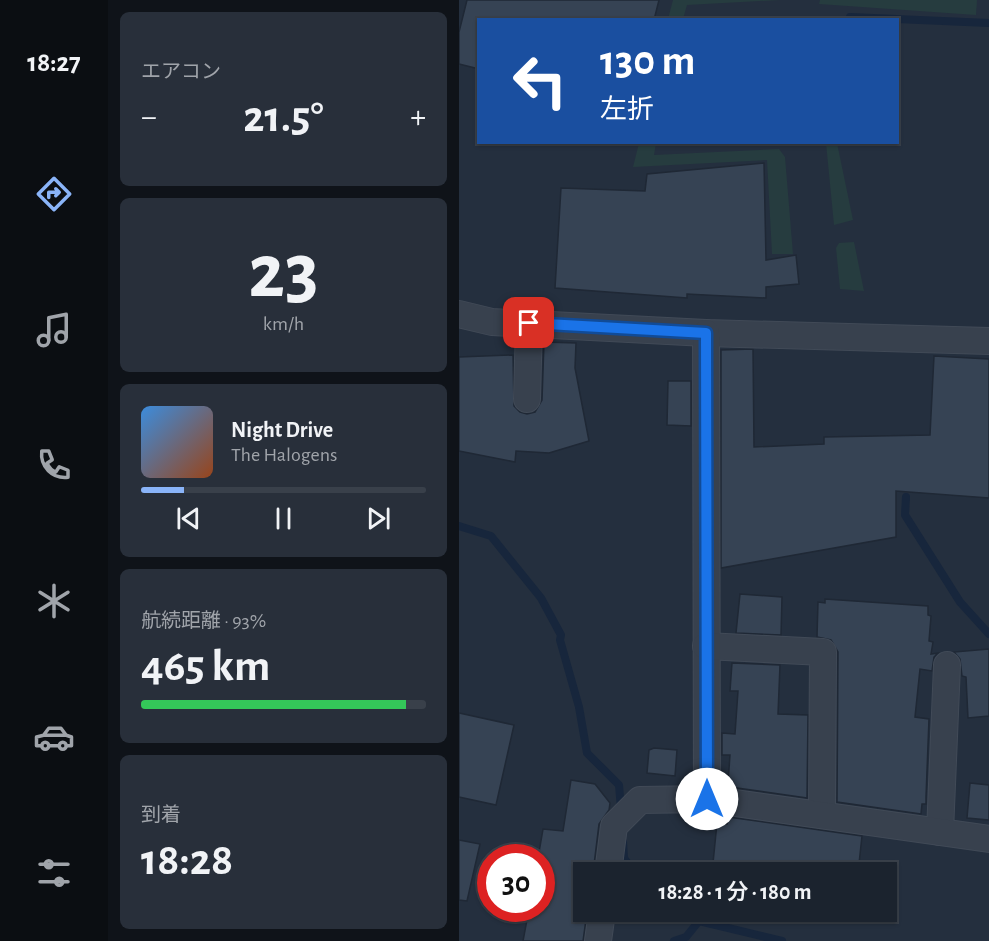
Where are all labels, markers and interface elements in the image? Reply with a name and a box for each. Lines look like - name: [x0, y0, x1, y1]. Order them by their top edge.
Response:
- text: 130 m: [600, 40, 695, 82]
- icon: left: [501, 42, 579, 120]
- text: 18:27: [27, 49, 81, 76]
- text: エアコン: [141, 62, 221, 82]
- text: 21.5°: [243, 95, 324, 140]
- text: 左折: [600, 96, 654, 123]
- text: −: [141, 101, 157, 134]
- text: +: [410, 101, 426, 134]
- icon: directions: [33, 173, 75, 215]
- text: 23: [248, 234, 319, 312]
- pin: [503, 297, 554, 348]
- icon: arrive: [512, 306, 545, 339]
- icon: music: [33, 309, 75, 351]
- text: km/h: [263, 314, 304, 334]
- text: Night Drive: [231, 419, 333, 441]
- icon: phone: [33, 444, 75, 486]
- text: The Halogens: [231, 445, 337, 465]
- icon: previous: [172, 502, 205, 535]
- icon: pause: [267, 502, 300, 535]
- icon: next: [362, 502, 395, 535]
- icon: climate: [33, 580, 75, 622]
- text: 航続距離 · 93%: [141, 611, 266, 631]
- text: 465 km: [141, 644, 270, 689]
- icon: car: [33, 716, 75, 758]
- position arrow: [675, 767, 739, 831]
- text: 到着: [141, 805, 181, 825]
- text: 18:28: [141, 838, 233, 883]
- speed limit sign: 30: [477, 844, 555, 922]
- icon: filters: [33, 852, 75, 894]
- text: 18:28 · 1 分 · 180 m: [659, 881, 811, 903]

